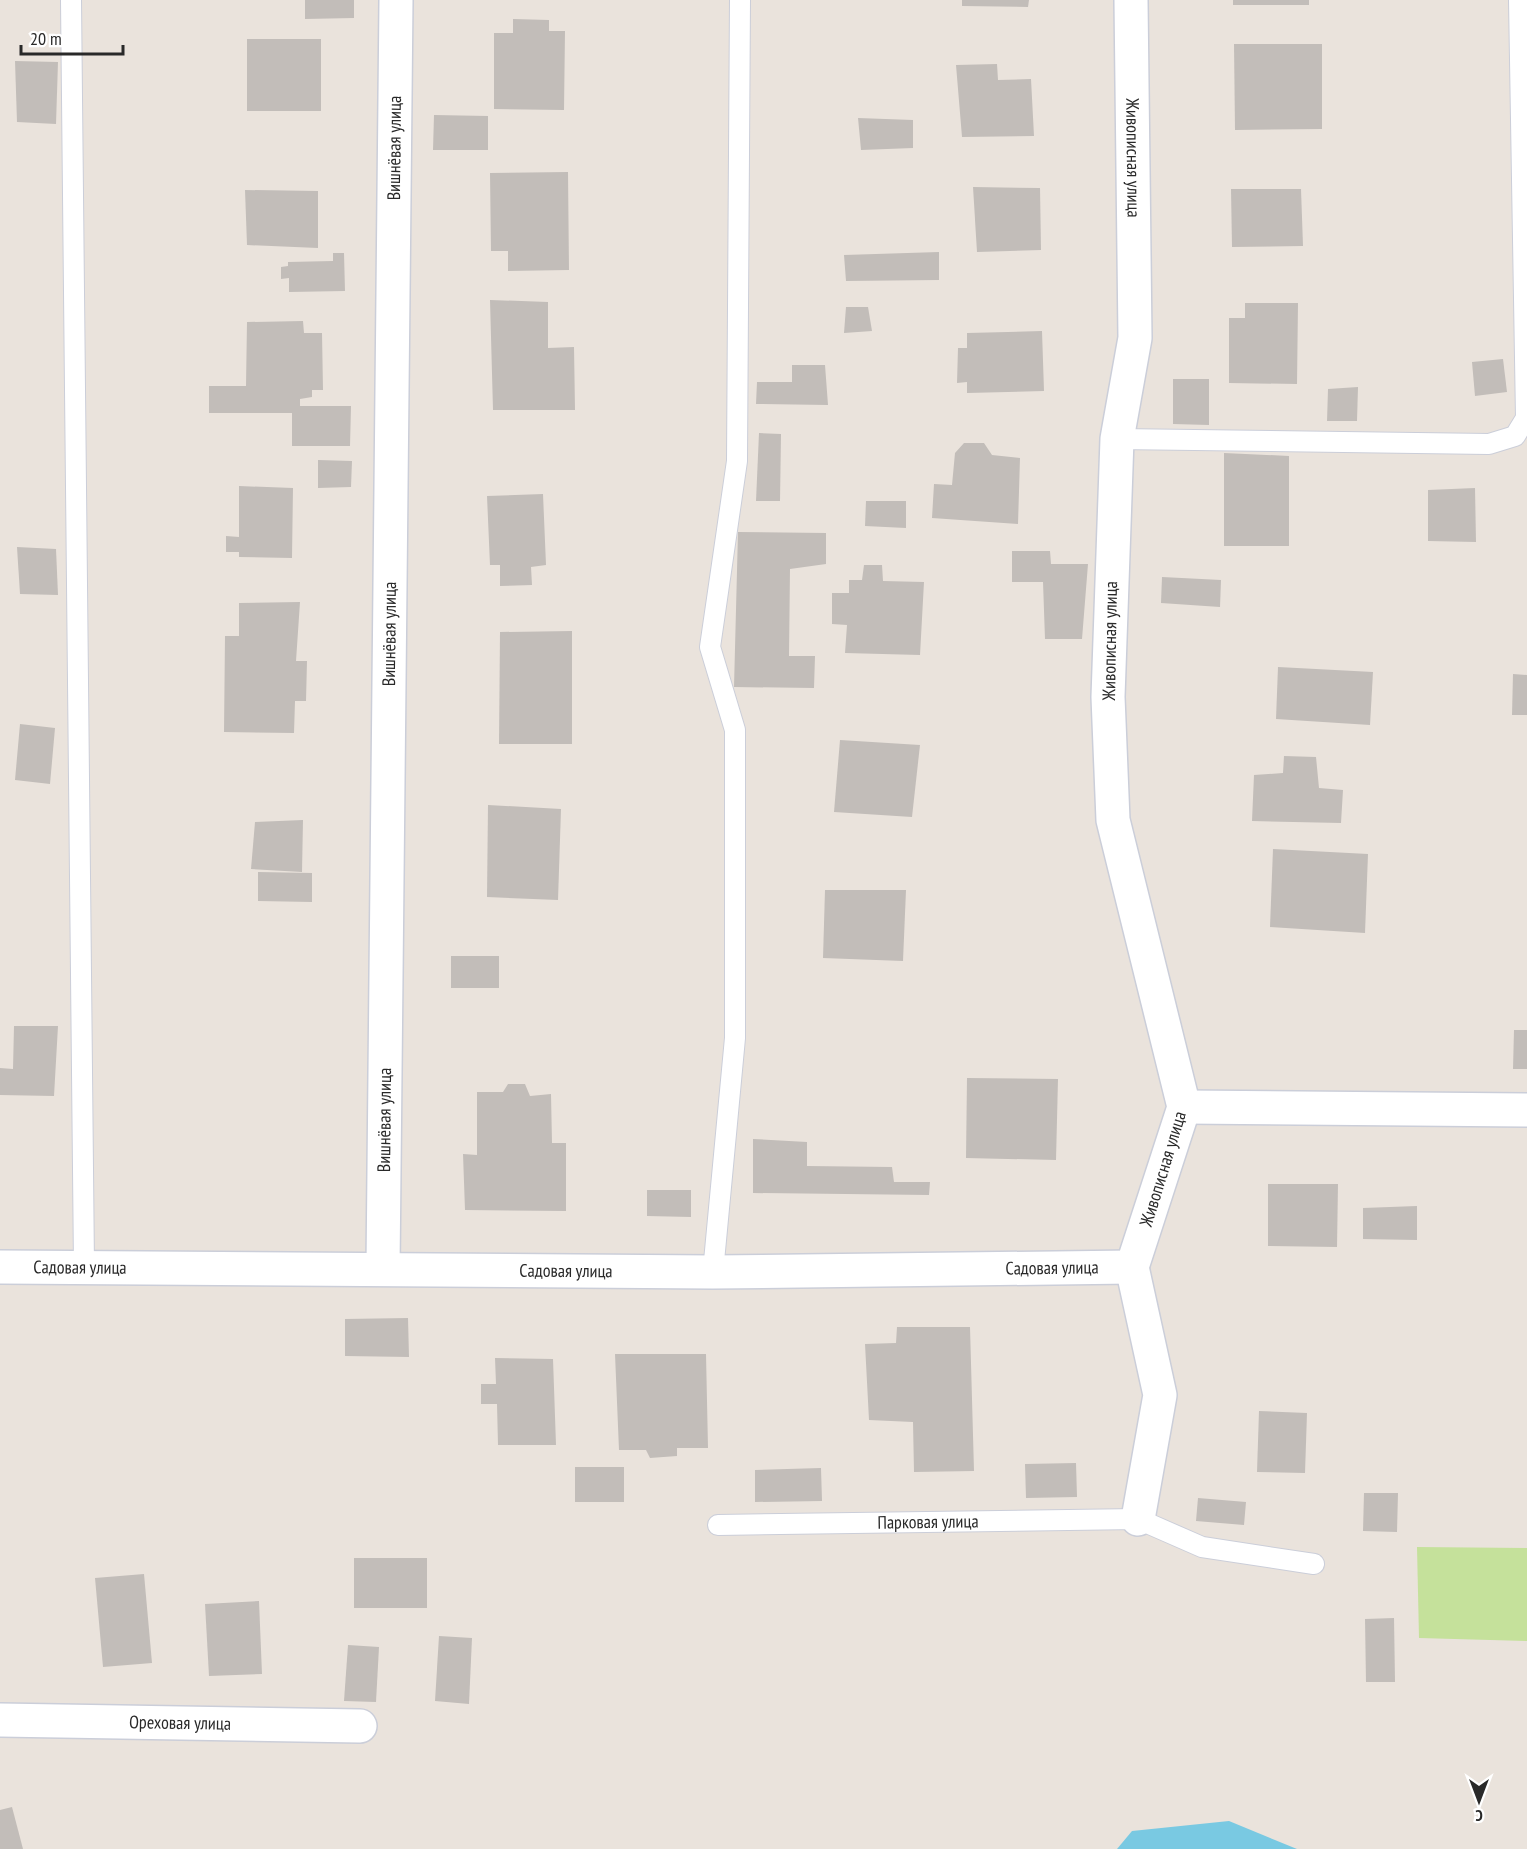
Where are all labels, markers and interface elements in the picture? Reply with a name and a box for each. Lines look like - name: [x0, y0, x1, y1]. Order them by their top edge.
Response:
- scale bar: [21, 18, 123, 56]
- text: 20 m: [30, 27, 62, 50]
- street label: Вишнёвая улица: [382, 96, 406, 200]
- street label: Живописная улица: [1121, 97, 1146, 218]
- street label: Живописная улица: [1097, 581, 1122, 702]
- street label: Вишнёвая улица: [377, 582, 401, 686]
- street label: Вишнёвая улица: [372, 1068, 396, 1172]
- street label: Живописная улица: [1134, 1108, 1191, 1230]
- street label: Садовая улица: [33, 1255, 127, 1279]
- street label: Садовая улица: [1005, 1255, 1099, 1280]
- street label: Садовая улица: [519, 1259, 613, 1282]
- street label: Парковая улица: [877, 1509, 979, 1534]
- street label: Ореховая улица: [129, 1710, 231, 1735]
- north arrow: [1449, 1771, 1509, 1831]
- text: С: [1475, 1806, 1483, 1826]

